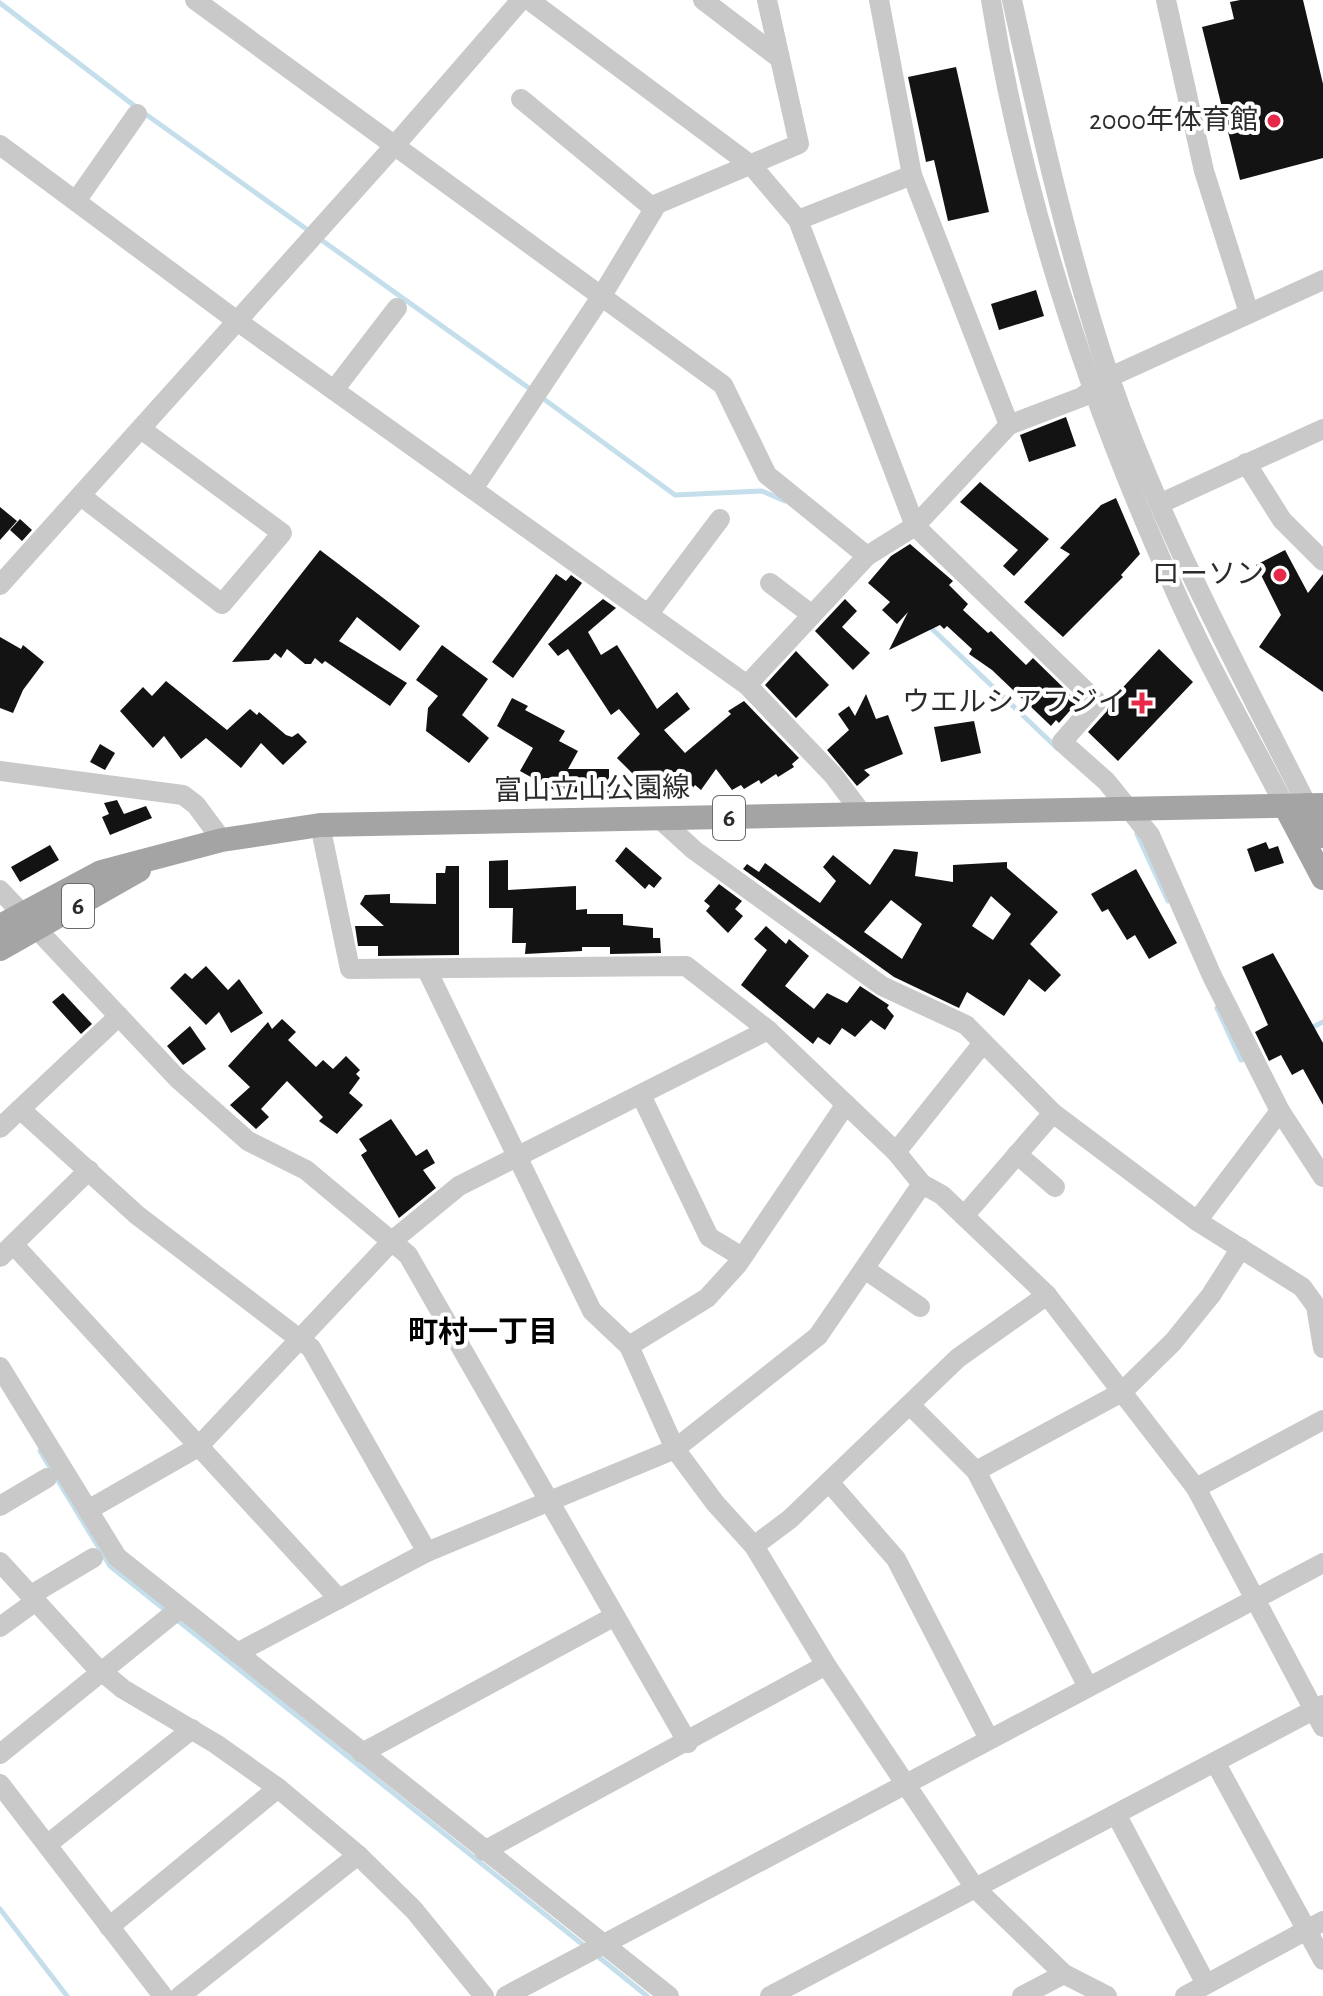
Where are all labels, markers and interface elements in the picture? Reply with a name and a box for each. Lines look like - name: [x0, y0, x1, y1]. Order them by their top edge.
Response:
- place label: 2000年体育館: [1089, 105, 1258, 135]
- marker: 2000年体育館: [1265, 112, 1283, 130]
- place label: ローソン: [1152, 561, 1264, 589]
- marker: ローソン: [1271, 566, 1289, 584]
- place label: ウエルシアフジイ: [902, 688, 1126, 717]
- marker: ウエルシアフジイ: [1133, 694, 1151, 712]
- street label: 富山立山公園線: [494, 772, 690, 806]
- road number: 6: [713, 796, 745, 840]
- road number: 6: [62, 884, 94, 928]
- district label: 町村一丁目: [408, 1316, 558, 1348]

